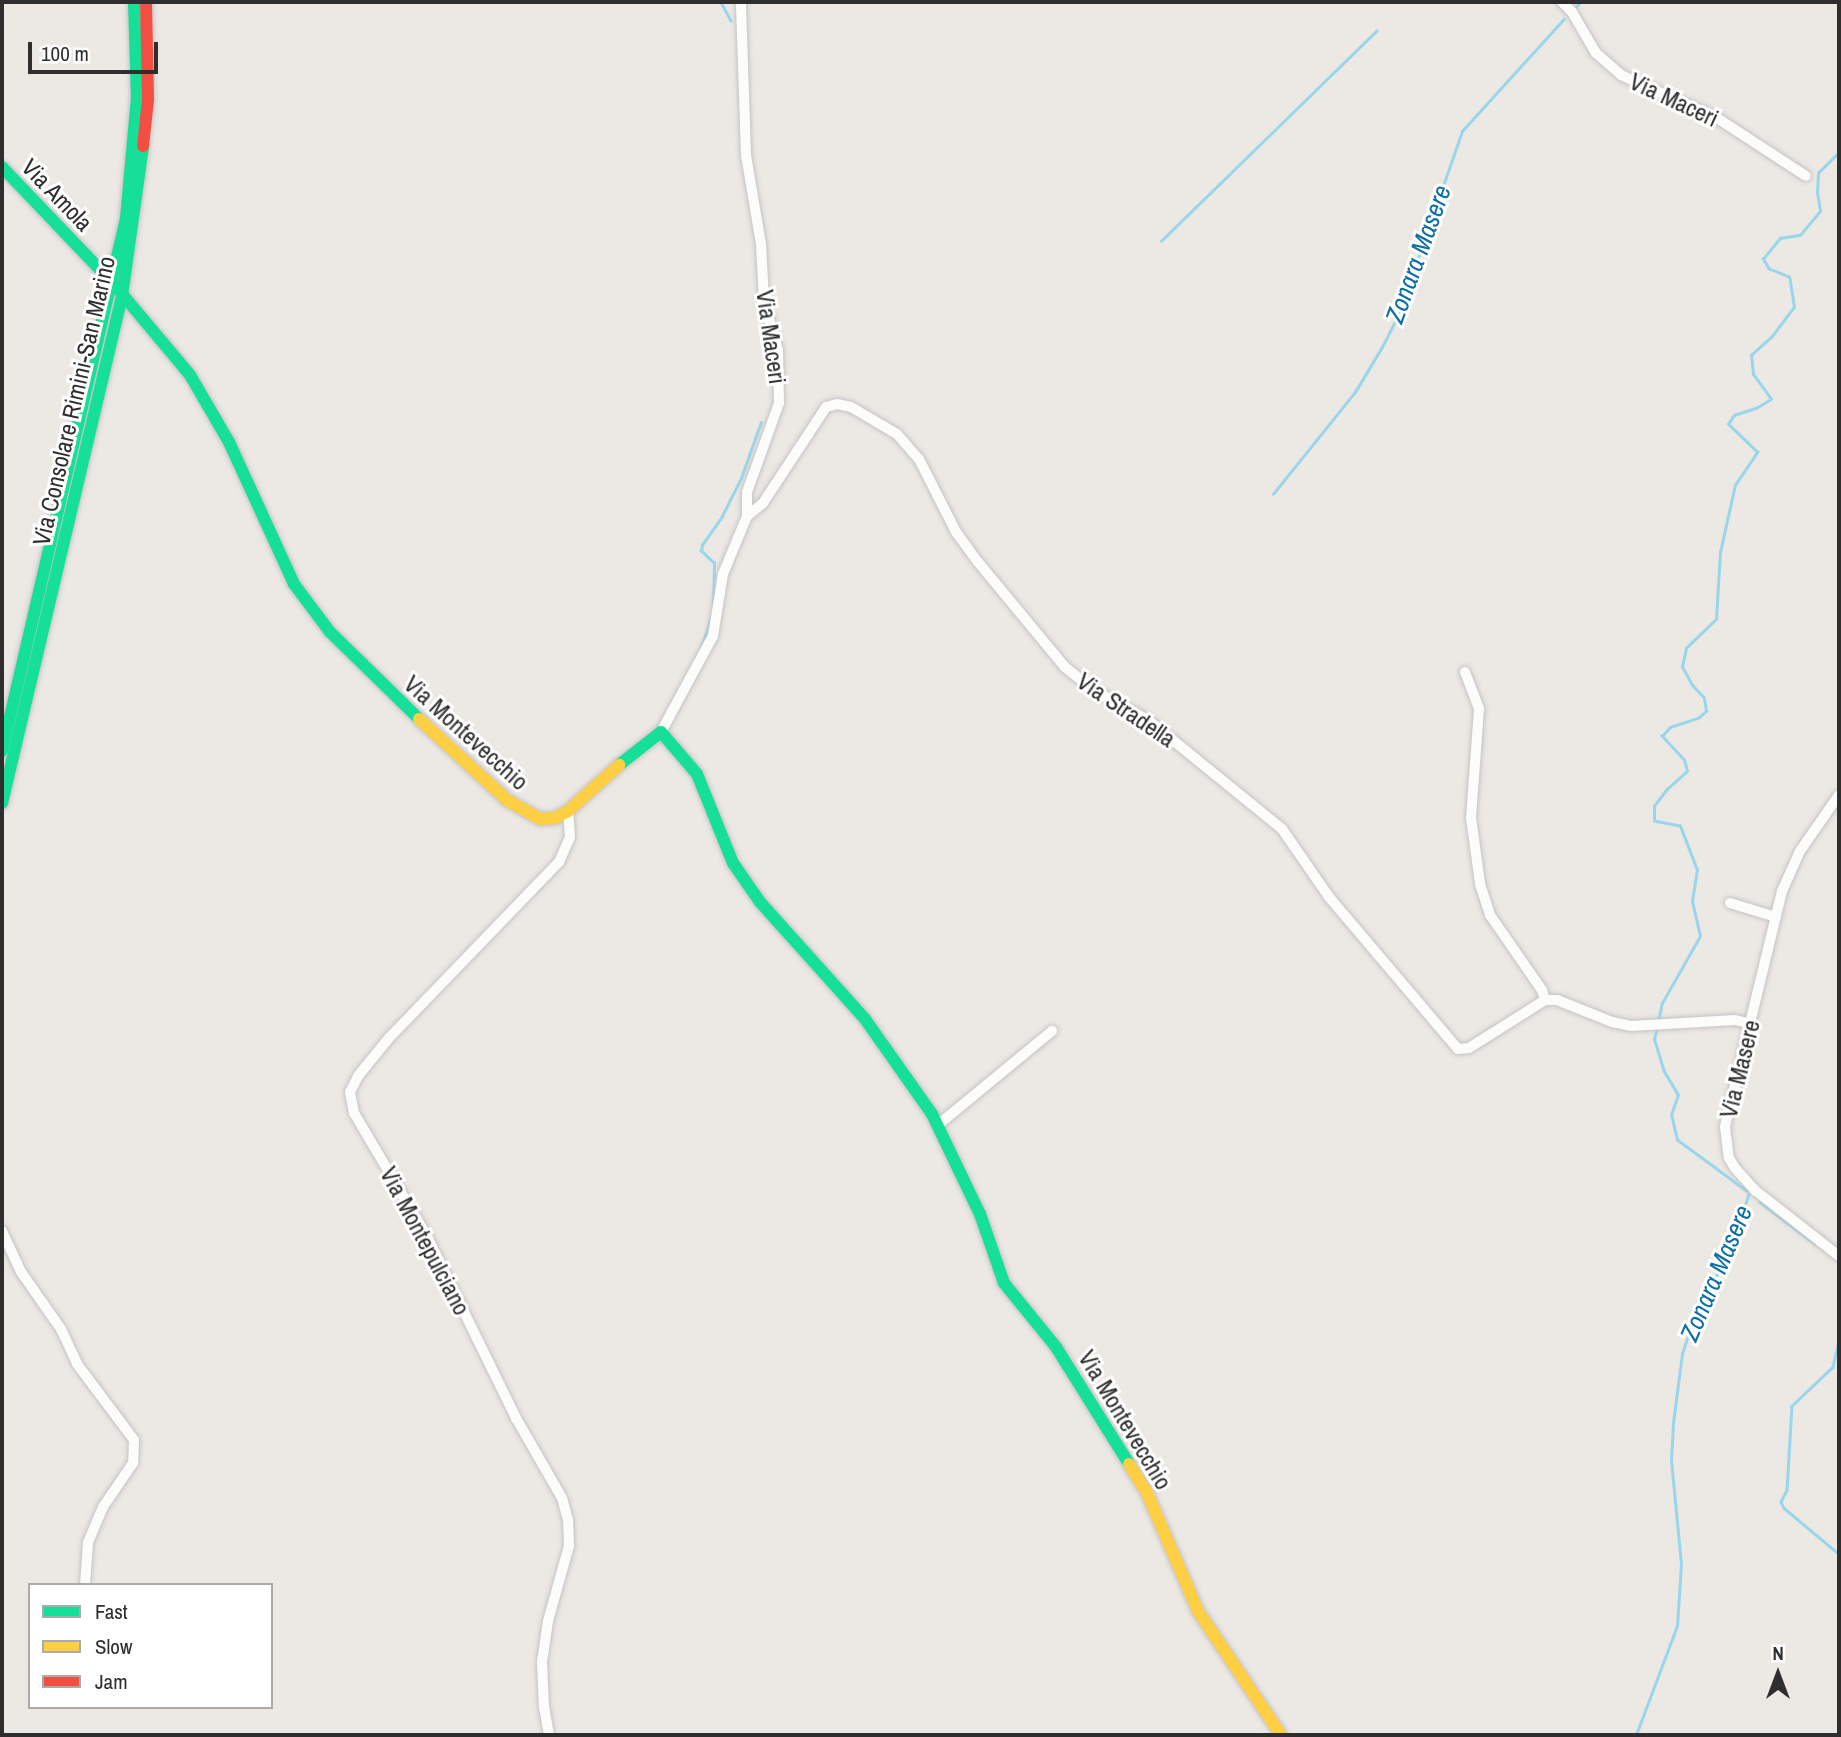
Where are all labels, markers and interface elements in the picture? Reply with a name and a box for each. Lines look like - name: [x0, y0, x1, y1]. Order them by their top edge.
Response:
- scale bar: [32, 28, 161, 72]
- text: 100 m: [41, 39, 89, 68]
- street label: Via Maceri: [1625, 67, 1723, 133]
- street label: Via Amola: [15, 152, 99, 238]
- water label: Zonara Masere: [1379, 181, 1457, 327]
- street label: Via Consolare Rimini-San Marino: [27, 254, 121, 548]
- street label: Via Maceri: [750, 288, 792, 386]
- street label: Via Stradella: [1071, 667, 1181, 753]
- street label: Via Montevecchio: [398, 670, 534, 796]
- street label: Via Masere: [1714, 1017, 1766, 1121]
- street label: Via Montepulciano: [374, 1162, 476, 1320]
- water label: Zonara Masere: [1673, 1200, 1759, 1346]
- street label: Via Montevecchio: [1072, 1345, 1178, 1495]
- legend: [28, 1583, 273, 1709]
- text: Fast: [95, 1597, 128, 1626]
- text: Slow: [95, 1632, 132, 1661]
- north arrow: [1743, 1639, 1813, 1709]
- text: N: [1772, 1640, 1784, 1666]
- text: Jam: [95, 1667, 128, 1696]

